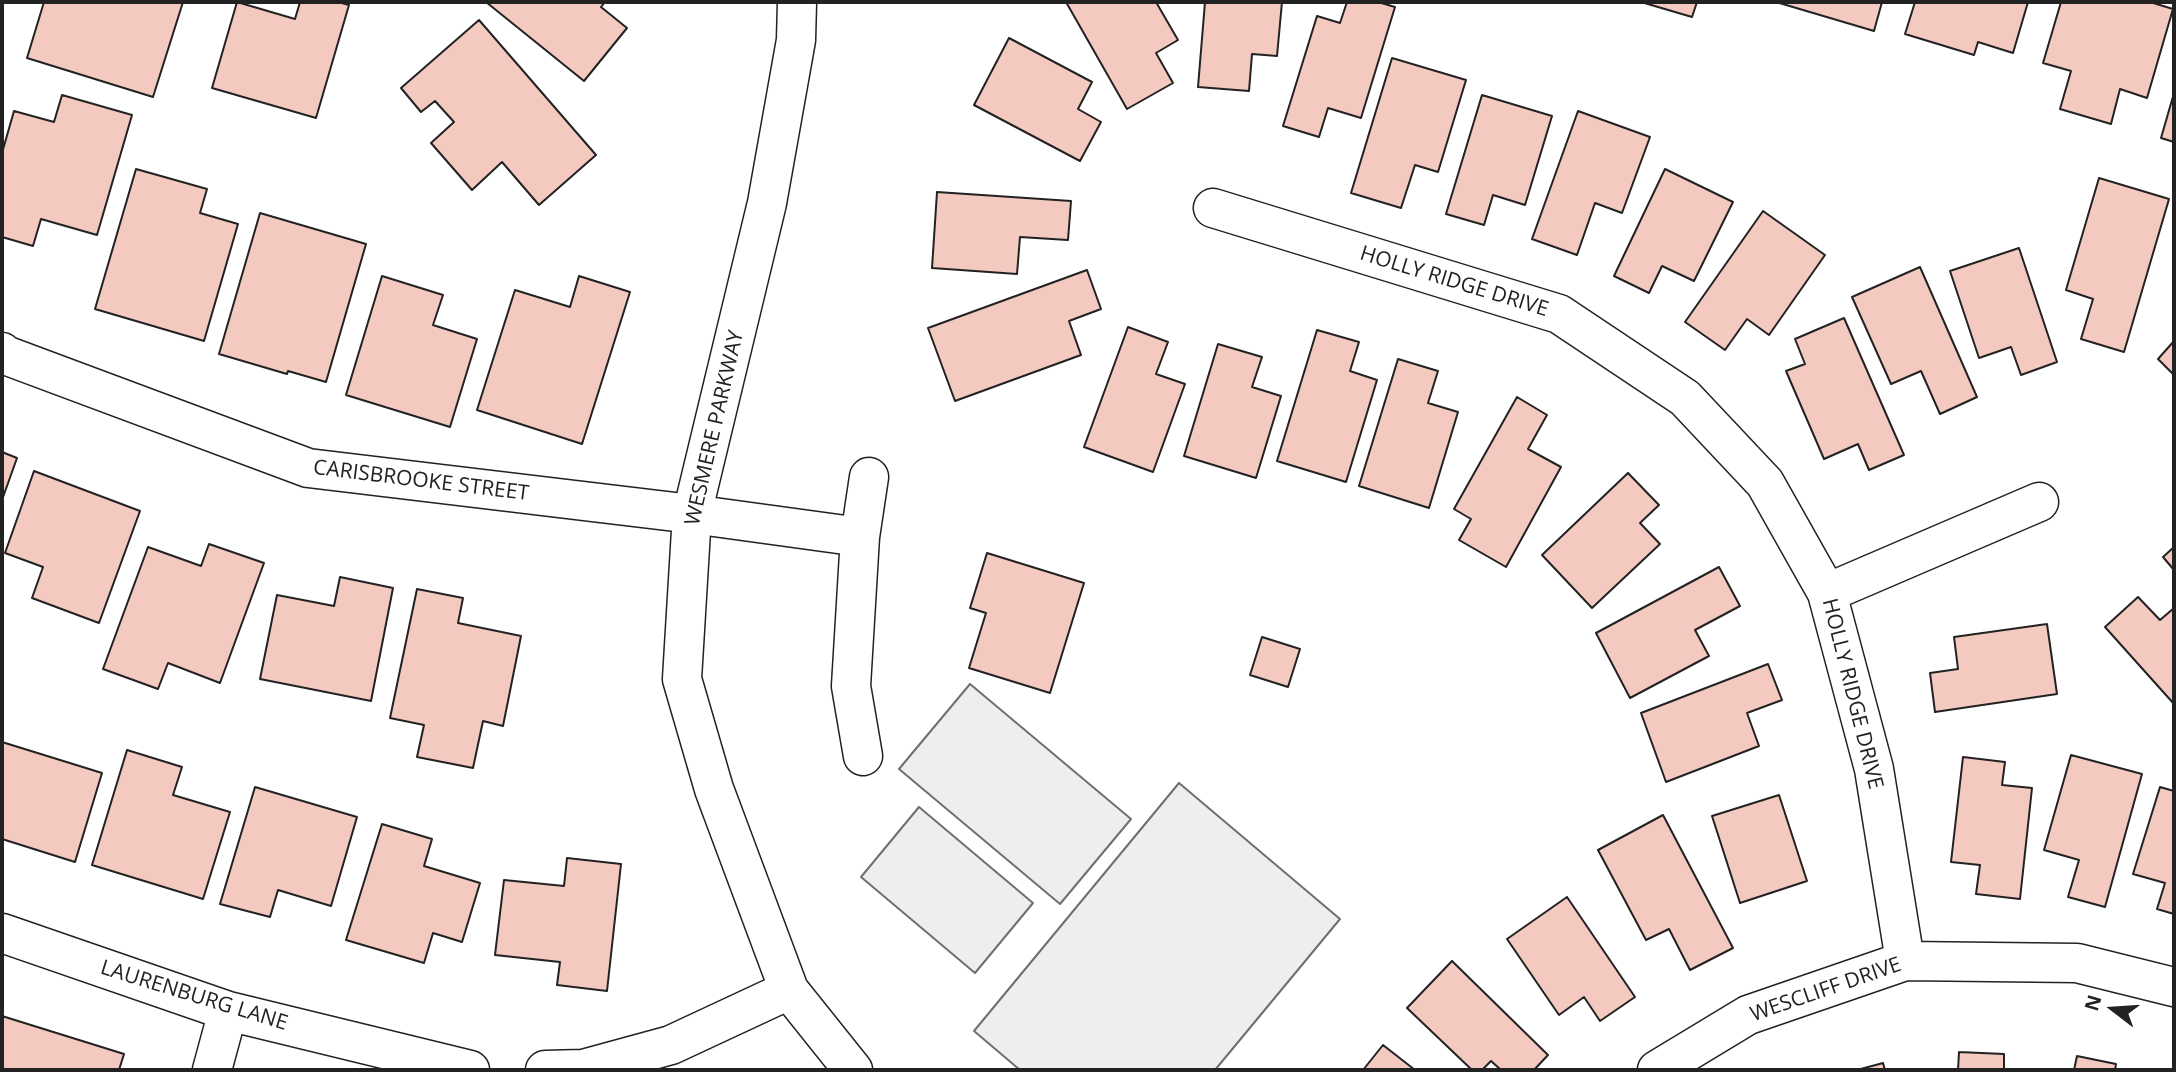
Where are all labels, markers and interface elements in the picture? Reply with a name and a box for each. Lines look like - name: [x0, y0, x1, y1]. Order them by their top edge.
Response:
- street label: HOLLY RIDGE DRIVE: [1357, 241, 1551, 323]
- street label: WESMERE PARKWAY: [680, 328, 750, 528]
- street label: CARISBROOKE STREET: [312, 455, 530, 507]
- street label: HOLLY RIDGE DRIVE: [1816, 596, 1888, 792]
- street label: WESCLIFF DRIVE: [1747, 952, 1905, 1028]
- street label: LAURENBURG LANE: [97, 956, 291, 1036]
- north arrow: [2078, 974, 2148, 1044]
- text: N: [2078, 992, 2108, 1014]

